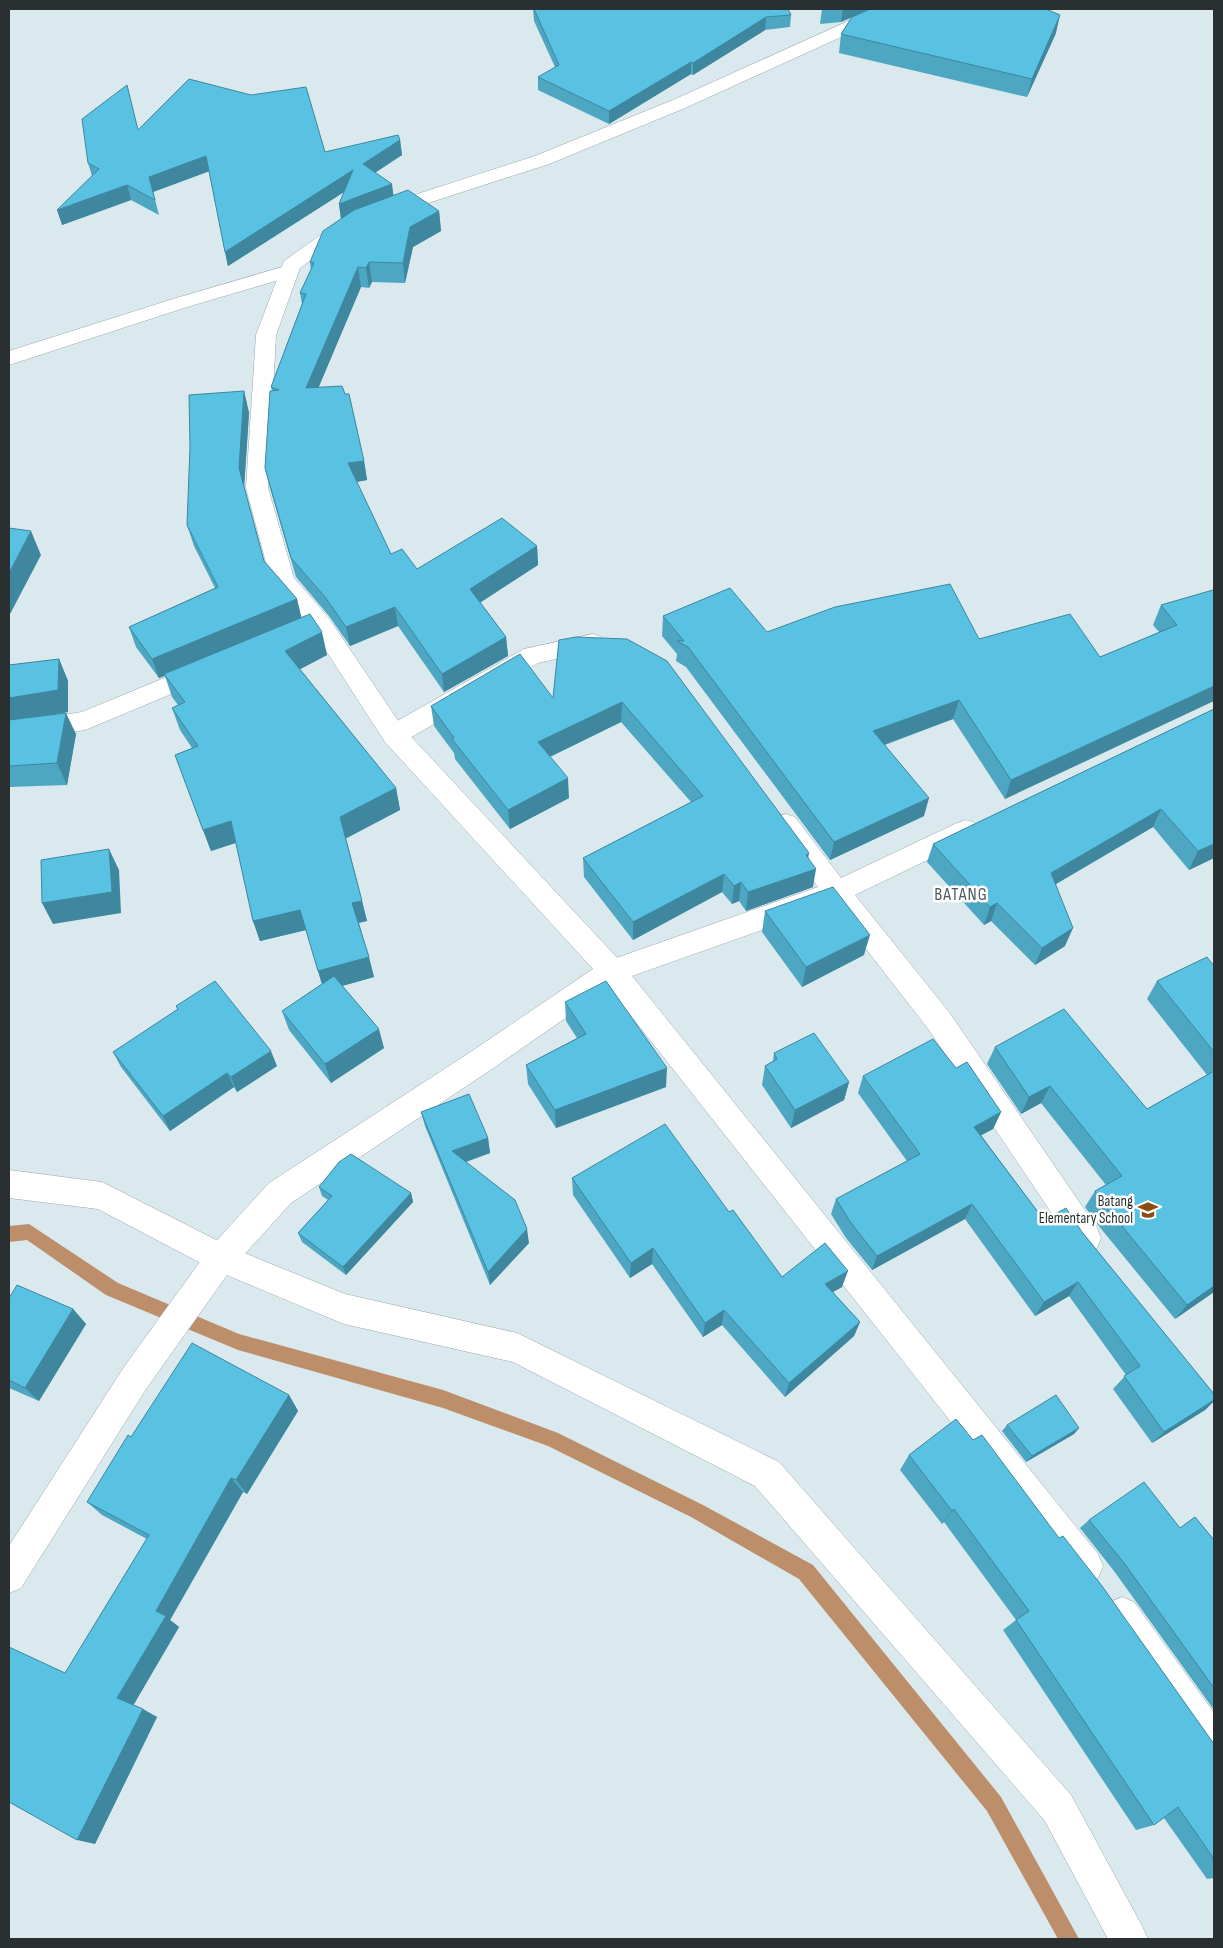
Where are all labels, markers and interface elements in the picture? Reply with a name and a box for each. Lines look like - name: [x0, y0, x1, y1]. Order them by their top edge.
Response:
- district label: BATANG: [934, 884, 988, 905]
- place label: Batang Elementary School: [1039, 1192, 1133, 1228]
- school or university icon: Batang Elementary School: [1137, 1199, 1159, 1221]

